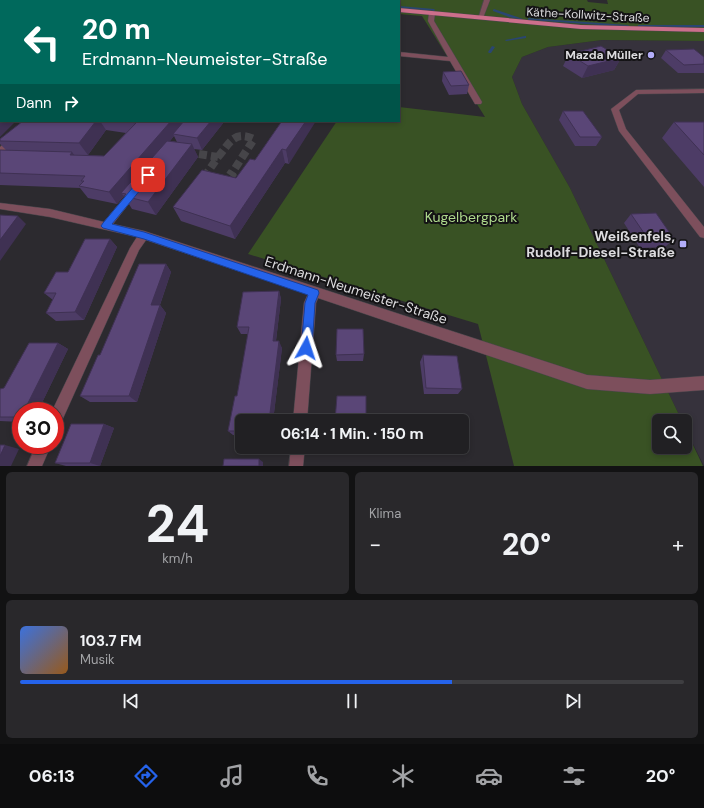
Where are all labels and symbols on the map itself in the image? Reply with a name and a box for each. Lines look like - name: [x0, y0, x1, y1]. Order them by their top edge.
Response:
- street label: Käthe-Kollwitz-Straße: [526, 4, 650, 26]
- place label: Mazda Müller: [565, 47, 643, 63]
- marker: Mazda Müller: [646, 50, 656, 60]
- pin: [131, 158, 165, 192]
- park label: Kugelbergpark: [425, 208, 517, 226]
- place label: Weißenfels, Rudolf-Diesel-Straße: [526, 227, 675, 261]
- marker: Weißenfels, Rudolf-Diesel-Straße: [678, 239, 688, 249]
- street label: Erdmann-Neumeister-Straße: [262, 252, 450, 328]
- position arrow: [285, 327, 327, 369]
- speed limit sign: 30: [12, 402, 64, 454]

